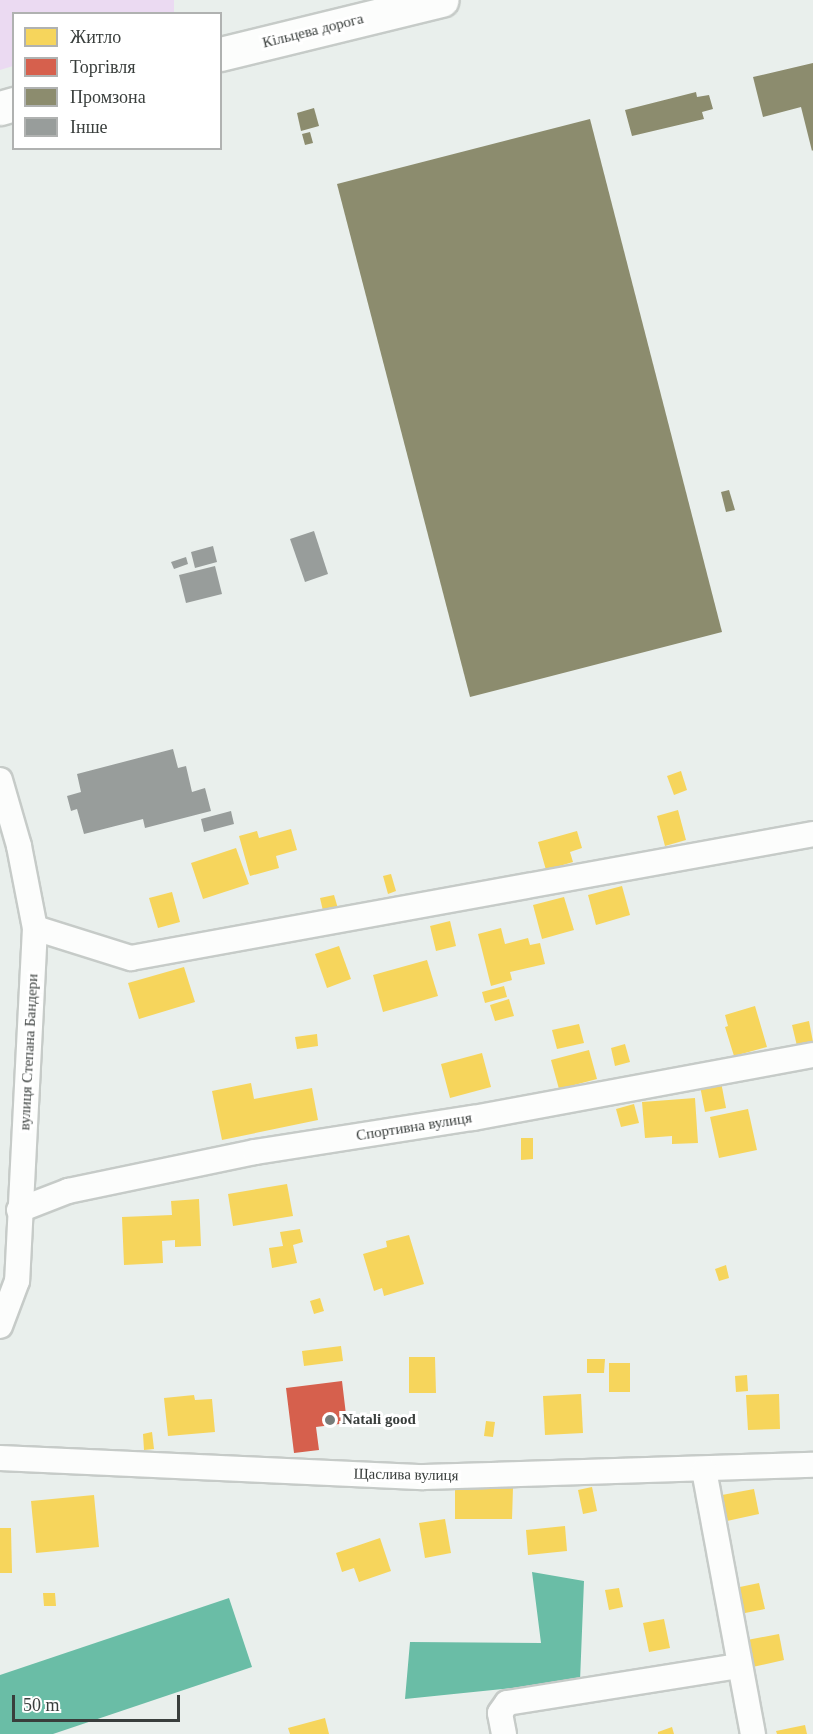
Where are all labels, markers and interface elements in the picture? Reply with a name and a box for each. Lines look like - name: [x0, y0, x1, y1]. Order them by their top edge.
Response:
- street label: Кільцева дорога: [261, 10, 365, 52]
- legend: [12, 12, 222, 150]
- text: Житло: [70, 27, 121, 47]
- text: Торгівля: [70, 57, 136, 77]
- text: Промзона: [70, 87, 146, 107]
- text: Інше: [70, 117, 107, 137]
- street label: вулиця Степана Бандери: [16, 973, 42, 1131]
- street label: Спортивна вулиця: [355, 1109, 473, 1145]
- place label: Natali good: [342, 1411, 416, 1429]
- marker: Natali good: [323, 1413, 337, 1427]
- street label: Щаслива вулиця: [353, 1465, 459, 1485]
- scale bar: [15, 1683, 183, 1721]
- text: 50 m: [23, 1695, 60, 1715]

